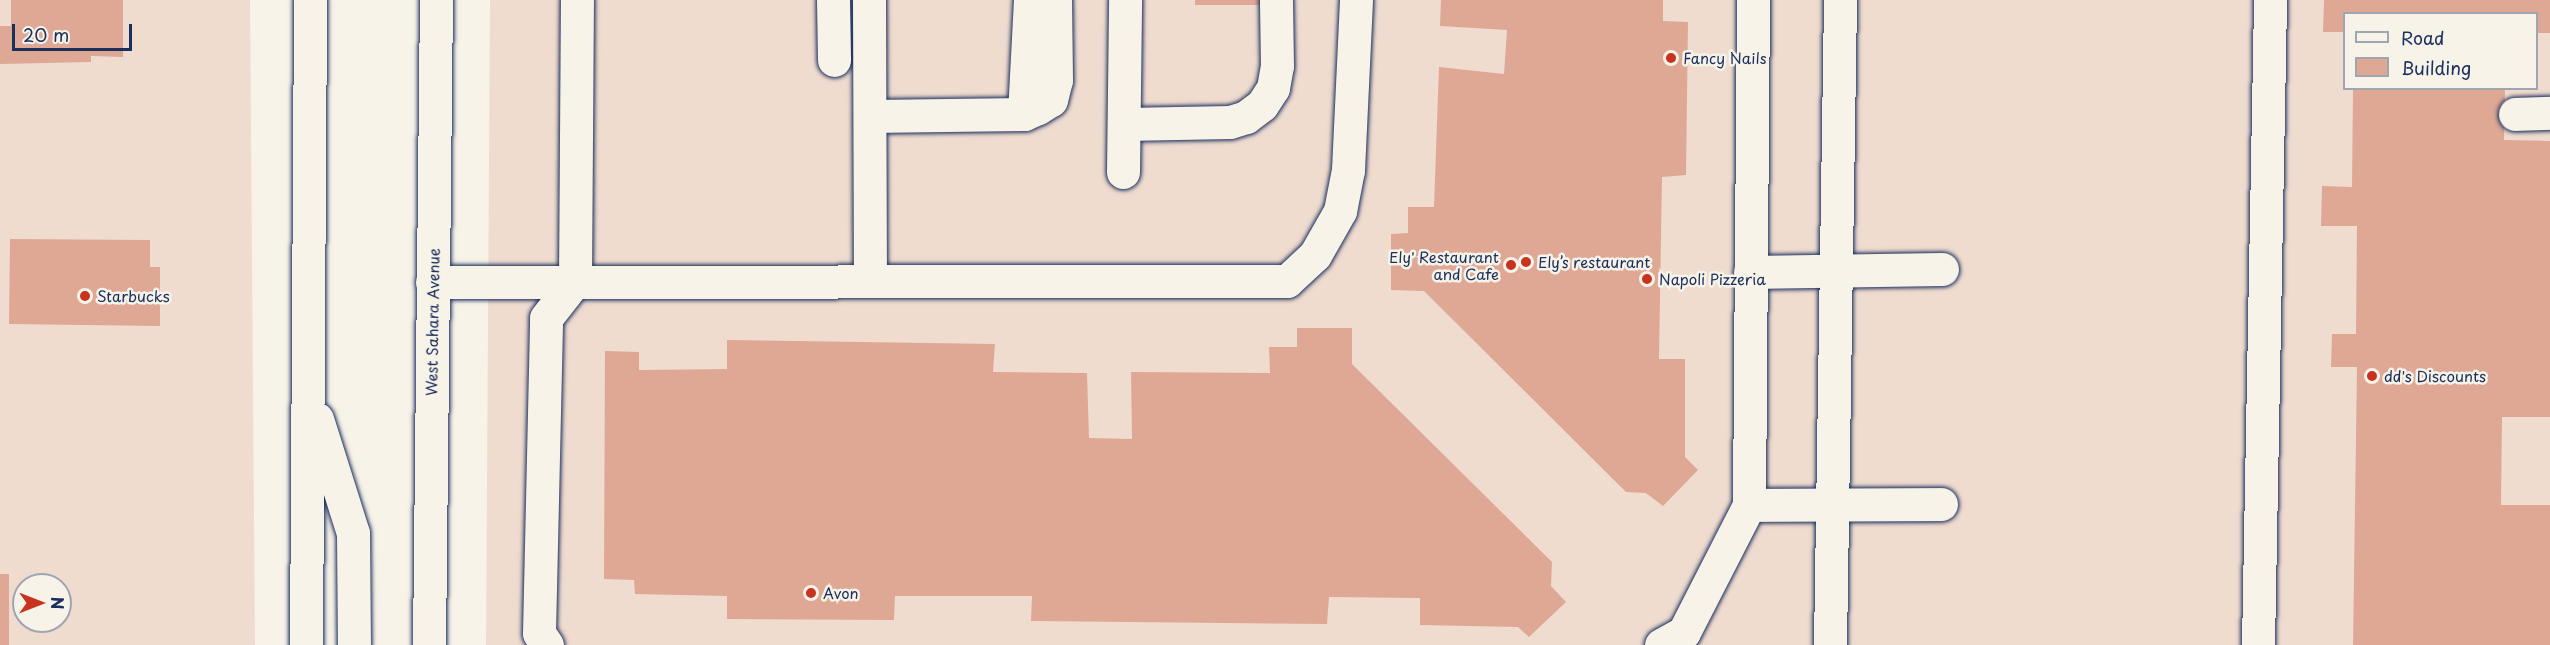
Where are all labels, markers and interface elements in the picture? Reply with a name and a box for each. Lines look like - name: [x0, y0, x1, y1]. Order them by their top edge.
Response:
- scale bar: [15, 12, 135, 50]
- legend: [2343, 12, 2538, 90]
- text: 20 m: [23, 21, 69, 48]
- text: Road: [2401, 24, 2445, 51]
- place label: Fancy Nails: [1683, 49, 1767, 67]
- marker: Fancy Nails: [1664, 51, 1678, 65]
- text: Building: [2401, 54, 2471, 81]
- place label: Ely' Restaurant and Cafe: [1388, 247, 1499, 282]
- street label: West Sahara Avenue: [422, 248, 442, 396]
- place label: Ely’s restaurant: [1538, 253, 1651, 271]
- marker: Ely’s restaurant: [1519, 255, 1533, 269]
- marker: Ely' Restaurant and Cafe: [1504, 258, 1518, 272]
- place label: Napoli Pizzeria: [1659, 270, 1766, 288]
- marker: Napoli Pizzeria: [1640, 272, 1654, 286]
- place label: Starbucks: [97, 287, 170, 305]
- marker: Starbucks: [78, 289, 92, 303]
- place label: dd's Discounts: [2384, 367, 2487, 385]
- marker: dd's Discounts: [2365, 369, 2379, 383]
- north arrow: [12, 573, 72, 633]
- place label: Avon: [823, 584, 858, 602]
- marker: Avon: [804, 586, 818, 600]
- text: N: [46, 597, 70, 609]

